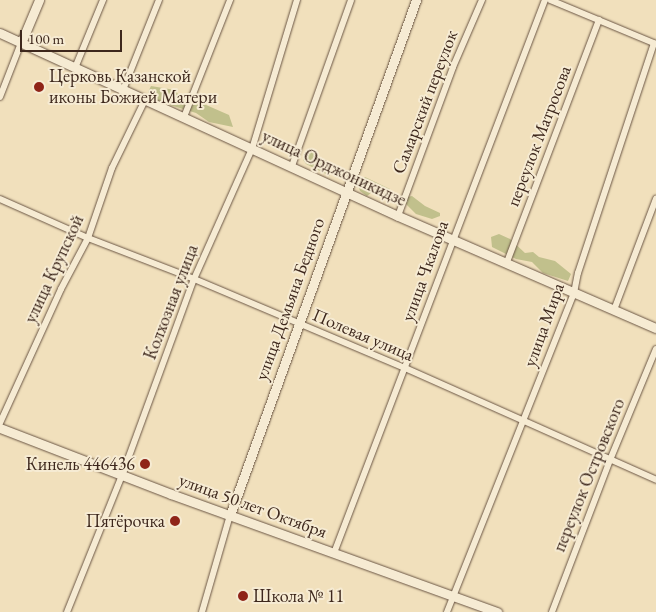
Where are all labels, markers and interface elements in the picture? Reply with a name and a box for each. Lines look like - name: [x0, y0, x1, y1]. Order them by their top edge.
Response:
- scale bar: [22, 20, 125, 52]
- street label: Самарский переулок: [388, 27, 462, 177]
- text: 100 m: [28, 29, 64, 48]
- street label: переулок Матросова: [502, 63, 576, 209]
- place label: Церковь Казанской иконы Божией Матери: [49, 66, 217, 108]
- marker: Церковь Казанской иконы Божией Матери: [33, 81, 45, 93]
- street label: улица Орджоникидзе: [258, 125, 410, 211]
- street label: улица Крупской: [19, 211, 89, 327]
- street label: улица Демьяна Бедного: [251, 215, 329, 383]
- street label: улица Чкалова: [397, 218, 453, 324]
- street label: Колхозная улица: [139, 241, 203, 363]
- street label: улица Мира: [519, 280, 569, 370]
- street label: Полевая улица: [309, 304, 417, 366]
- street label: переулок Островского: [548, 395, 630, 555]
- place label: Кинель 446436: [26, 453, 135, 475]
- marker: Кинель 446436: [139, 458, 151, 470]
- street label: улица 50 лет Октября: [176, 469, 330, 543]
- place label: Пятёрочка: [86, 510, 165, 532]
- marker: Пятёрочка: [169, 515, 181, 527]
- place label: Школа № 11: [253, 585, 344, 607]
- marker: Школа № 11: [237, 590, 249, 602]

